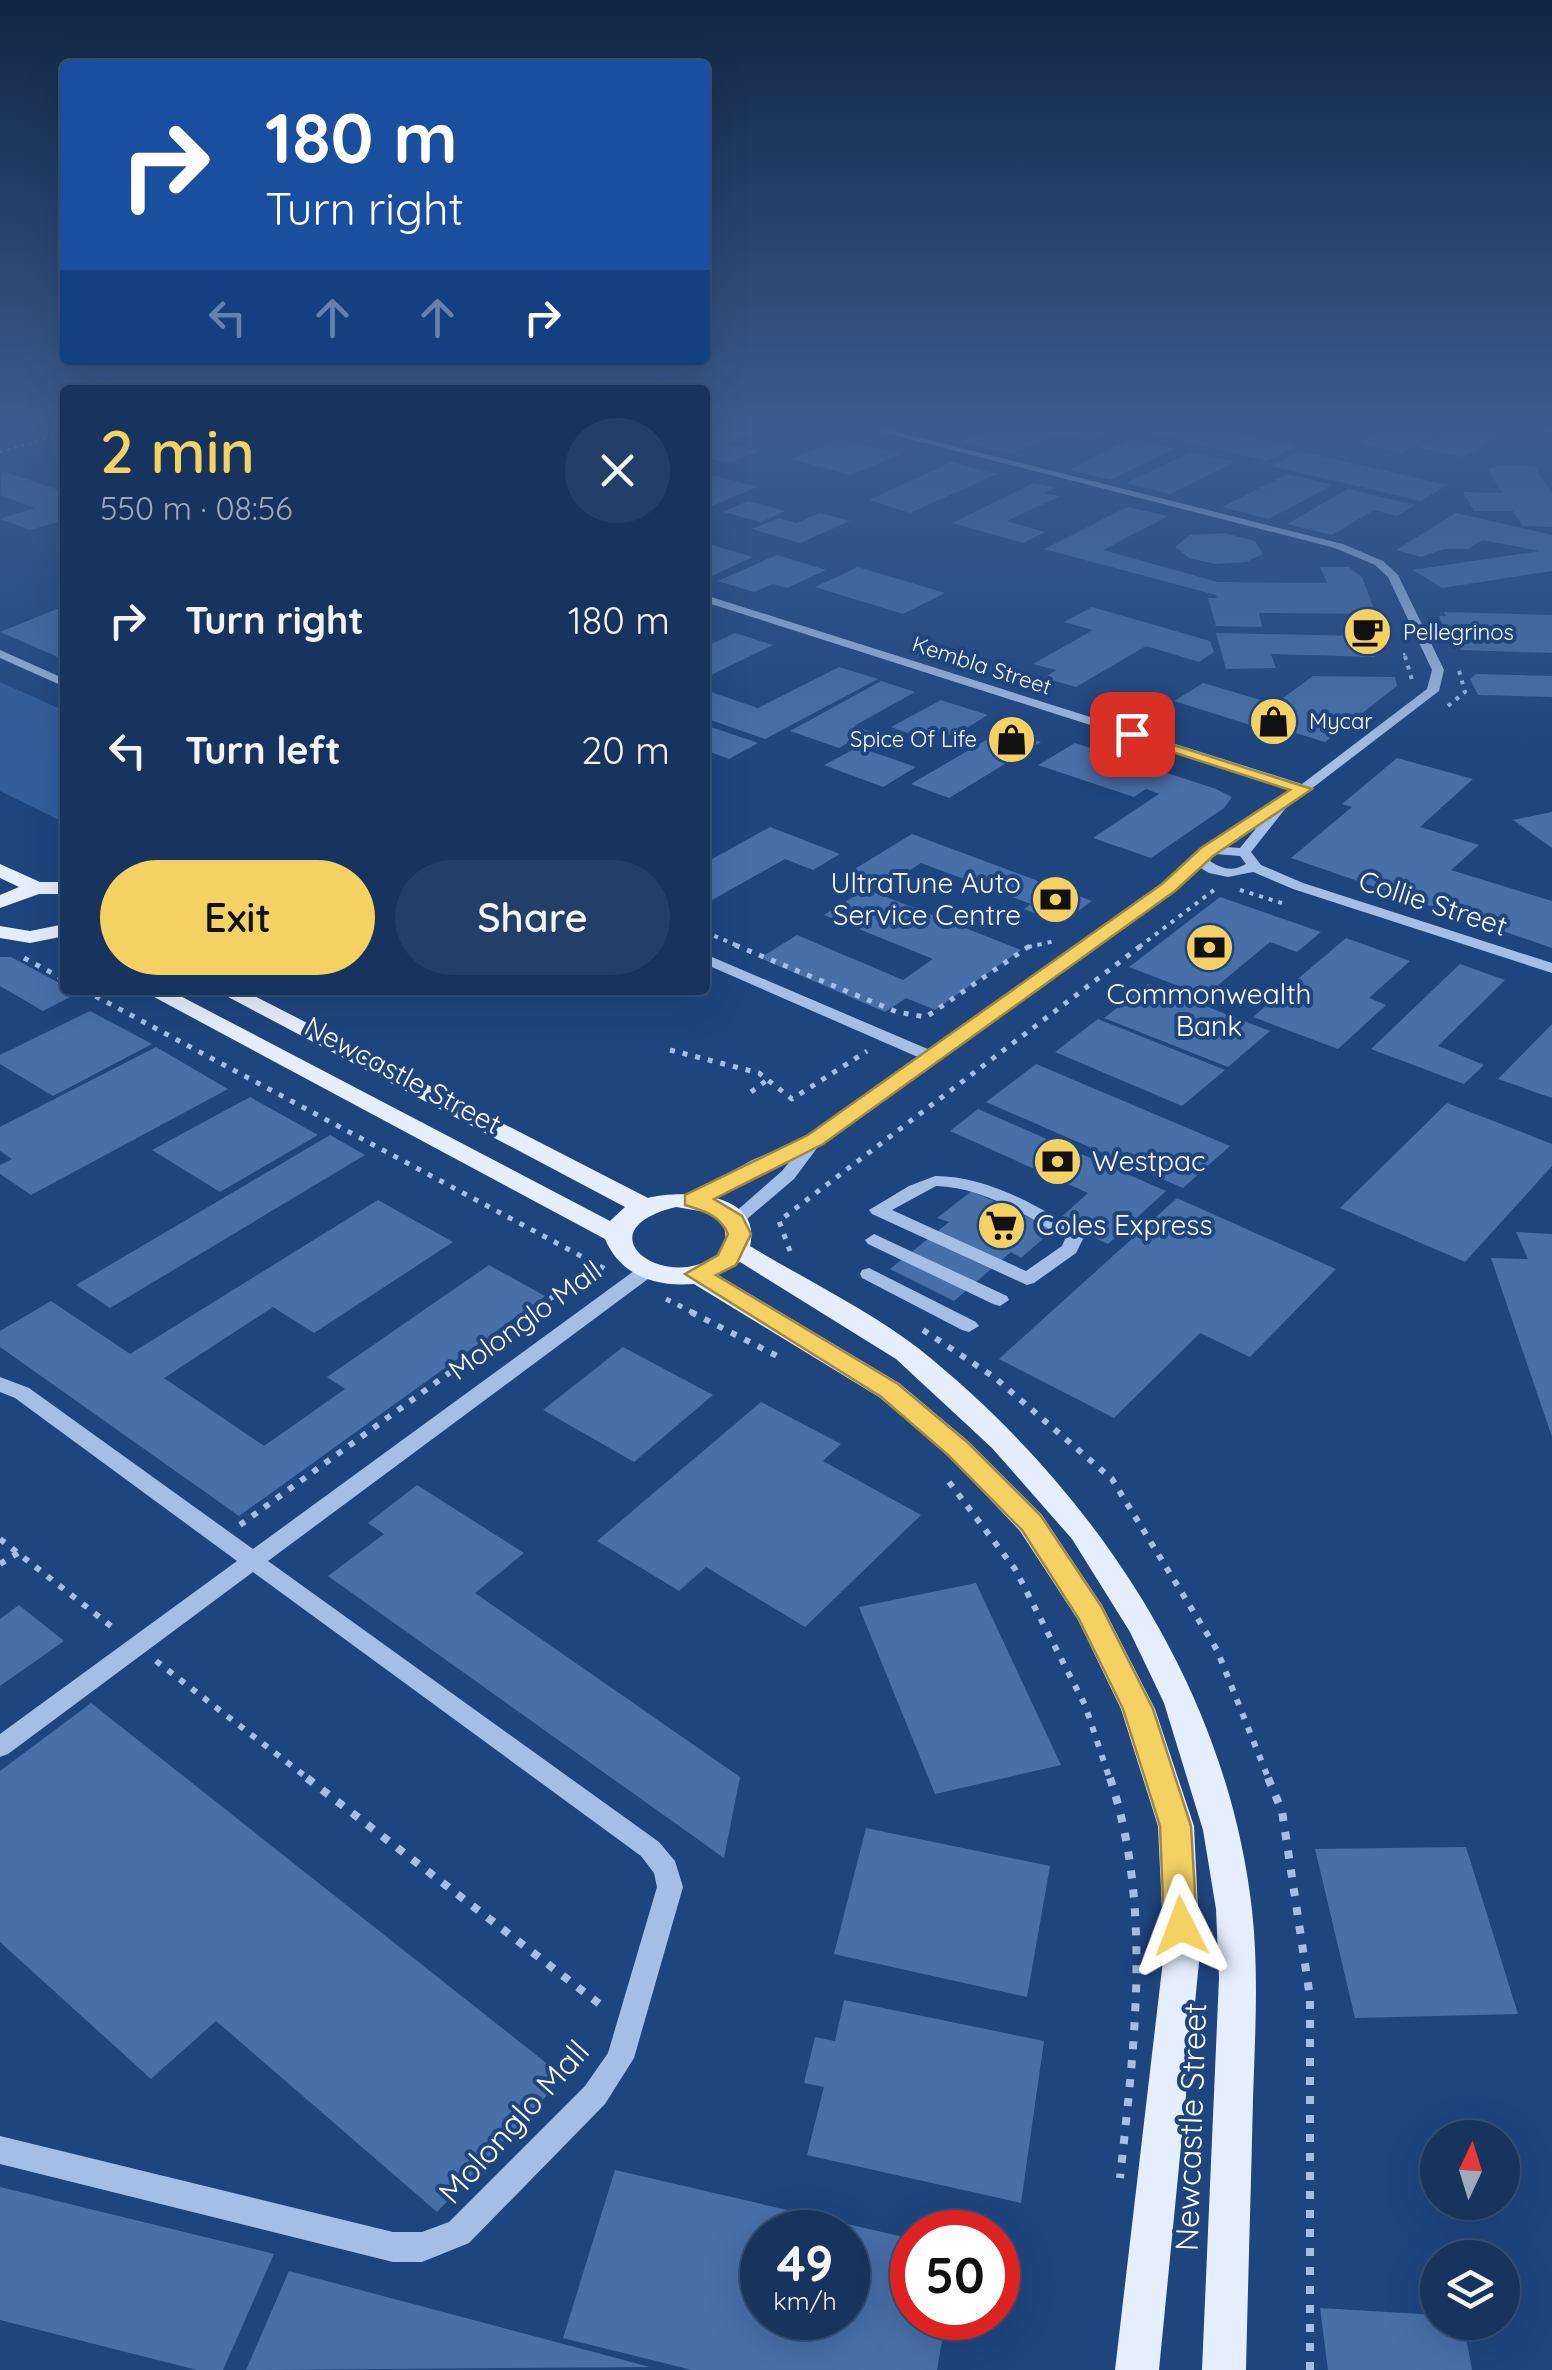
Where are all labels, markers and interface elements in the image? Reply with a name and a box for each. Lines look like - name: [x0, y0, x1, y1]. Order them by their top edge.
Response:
- text: 180 m: [265, 93, 458, 181]
- icon: right: [100, 100, 230, 230]
- text: Turn right: [265, 180, 464, 236]
- icon: left: [200, 290, 255, 345]
- icon: ahead: [305, 290, 360, 345]
- icon: ahead: [410, 290, 465, 345]
- icon: right: [515, 290, 570, 345]
- text: 2 min: [100, 413, 255, 488]
- button: close: [565, 418, 670, 523]
- text: 550 m · 08:56: [100, 488, 293, 528]
- icon: right: [100, 593, 155, 648]
- text: Turn right: [185, 596, 364, 644]
- text: 180 m: [568, 596, 670, 644]
- cafe icon: Pellegrinos: [1342, 606, 1394, 658]
- place label: Pellegrinos: [1403, 618, 1514, 646]
- street label: Kembla Street: [909, 629, 1055, 701]
- pin: [1090, 692, 1175, 777]
- shop icon: Mycar: [1248, 695, 1300, 747]
- icon: arrive: [1105, 707, 1160, 762]
- place label: Mycar: [1309, 707, 1373, 735]
- shop icon: Spice Of Life: [986, 713, 1038, 765]
- icon: left: [100, 723, 155, 778]
- place label: Spice Of Life: [850, 725, 977, 753]
- text: Turn left: [185, 726, 341, 774]
- text: 20 m: [581, 726, 670, 774]
- button: Exit: [100, 860, 375, 975]
- button: Share: [395, 860, 670, 975]
- street label: Collie Street: [1354, 862, 1512, 943]
- place label: UltraTune Auto Service Centre: [830, 865, 1021, 932]
- bank icon: UltraTune Auto Service Centre: [1030, 873, 1082, 925]
- bank icon: Commonwealth Bank: [1183, 921, 1235, 973]
- place label: Commonwealth Bank: [1106, 976, 1312, 1043]
- street label: Newcastle Street: [299, 1008, 507, 1141]
- bank icon: Westpac: [1031, 1135, 1083, 1187]
- place label: Westpac: [1092, 1143, 1206, 1178]
- supermarket icon: Coles Express: [975, 1199, 1027, 1251]
- place label: Coles Express: [1036, 1207, 1213, 1242]
- street label: Molonglo Mall: [441, 1252, 608, 1387]
- position arrow: [1129, 1874, 1233, 1978]
- street label: Newcastle Street: [1166, 2002, 1214, 2252]
- street label: Molonglo Mall: [429, 2031, 597, 2211]
- north arrow: [1420, 2120, 1520, 2220]
- map controls: [1420, 2120, 1520, 2340]
- speed limit sign: 50: [890, 2210, 1020, 2340]
- text: 49: [777, 2231, 833, 2294]
- button: layers: [1420, 2240, 1520, 2340]
- text: km/h: [773, 2285, 837, 2316]

